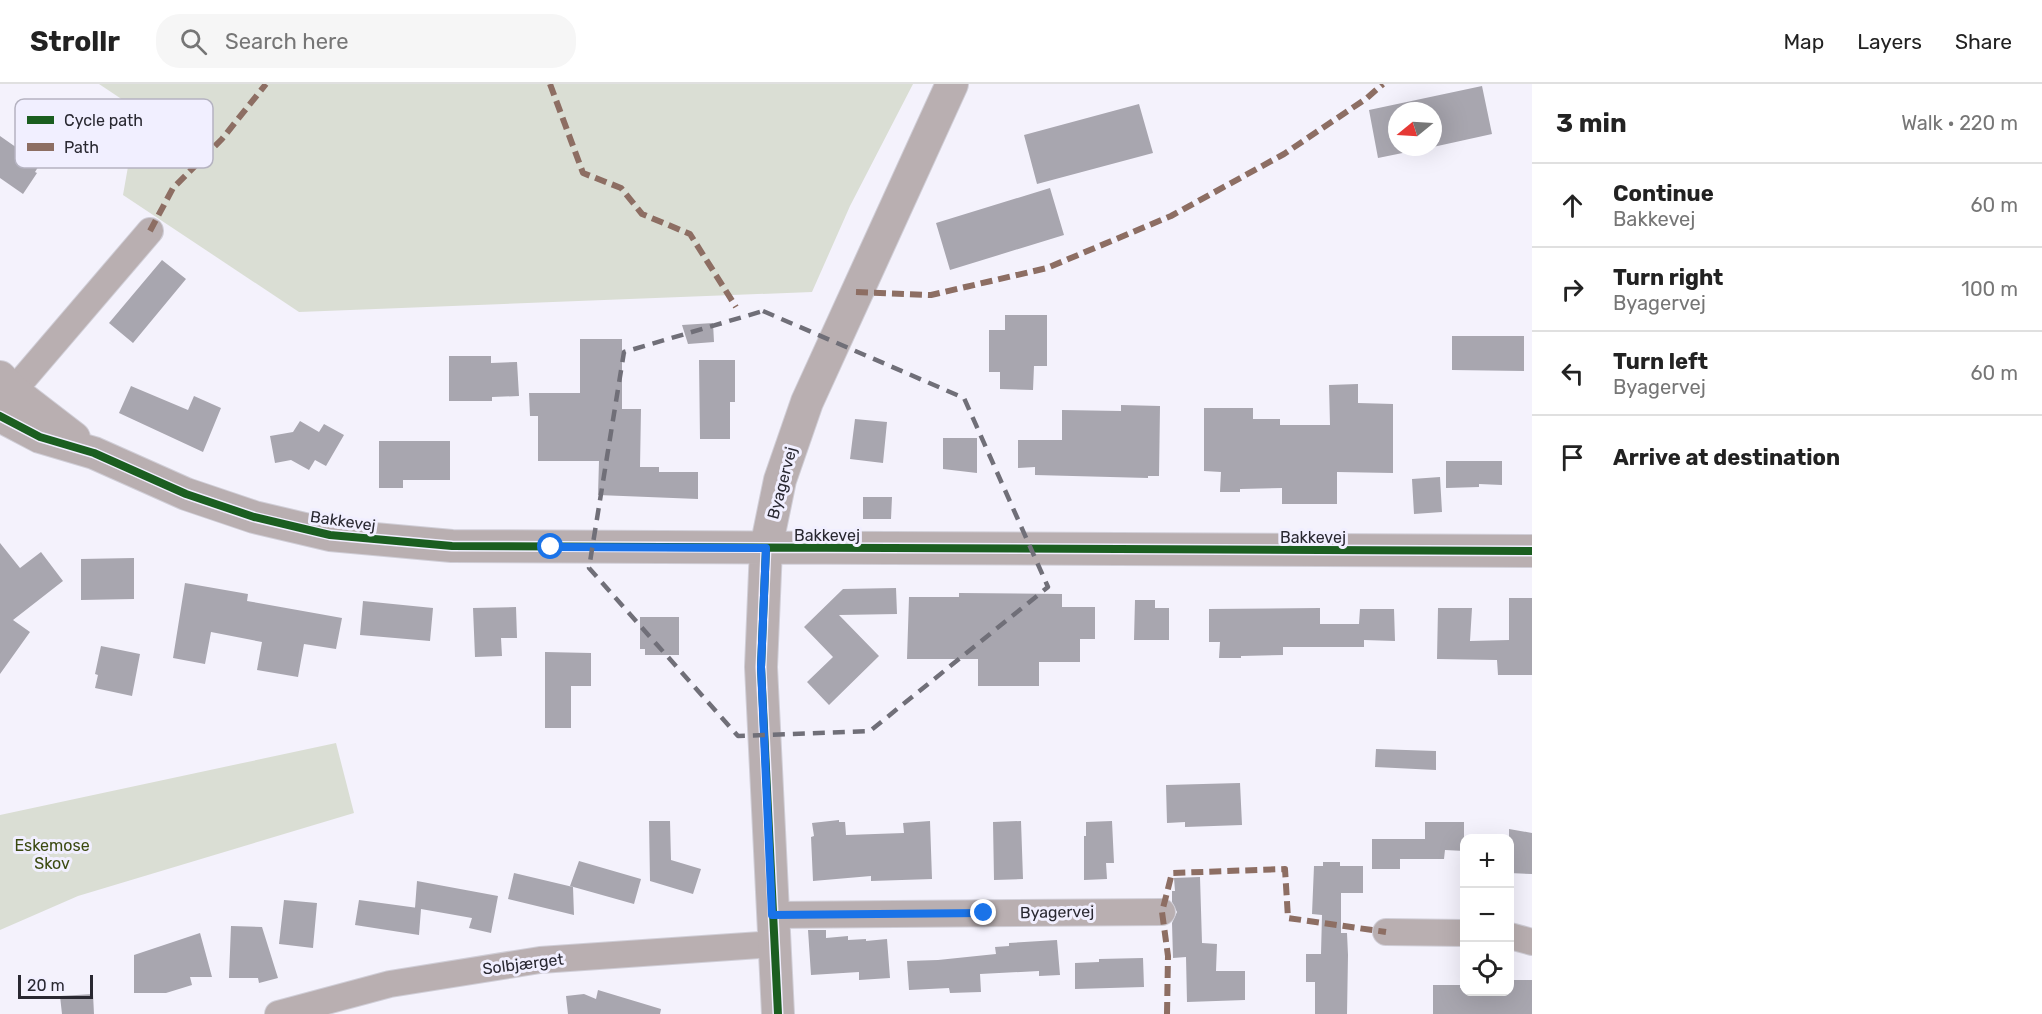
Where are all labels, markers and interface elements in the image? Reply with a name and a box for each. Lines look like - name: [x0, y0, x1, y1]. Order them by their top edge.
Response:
- search box: [156, 14, 576, 68]
- text: Strollr: [30, 25, 120, 58]
- icon: search: [177, 25, 210, 58]
- text: Search here: [225, 28, 348, 55]
- text: Map: [1783, 29, 1824, 54]
- text: Layers: [1857, 29, 1922, 54]
- text: Share: [1955, 29, 2012, 54]
- legend: [15, 99, 213, 168]
- north arrow: [1388, 102, 1442, 156]
- text: 3 min: [1556, 108, 1627, 139]
- text: Cycle path: [64, 111, 143, 130]
- text: Walk · 220 m: [1901, 111, 2018, 135]
- text: Path: [64, 138, 99, 157]
- text: Continue: [1613, 180, 1714, 207]
- icon: ahead: [1556, 189, 1589, 222]
- text: 60 m: [1971, 193, 2018, 217]
- text: Bakkevej: [1613, 207, 1695, 231]
- text: Turn right: [1613, 264, 1723, 291]
- icon: right: [1556, 273, 1589, 306]
- text: 100 m: [1961, 277, 2018, 301]
- text: Byagervej: [1613, 291, 1706, 315]
- text: Turn left: [1613, 348, 1708, 375]
- icon: left: [1556, 357, 1589, 390]
- text: 60 m: [1971, 361, 2018, 385]
- text: Byagervej: [1613, 375, 1706, 399]
- icon: arrive: [1556, 441, 1589, 474]
- text: Arrive at destination: [1613, 444, 1840, 471]
- street label: Byagervej: [763, 445, 801, 521]
- street label: Bakkevej: [309, 507, 377, 535]
- street label: Bakkevej: [794, 526, 860, 545]
- street label: Bakkevej: [1280, 528, 1346, 547]
- route start: [537, 533, 563, 559]
- map controls: [1460, 834, 1514, 996]
- button: +: [1460, 834, 1514, 888]
- park label: Eskemose Skov: [14, 836, 90, 873]
- button: −: [1460, 888, 1514, 942]
- route end: [970, 899, 996, 925]
- street label: Byagervej: [1020, 902, 1094, 922]
- button: locate: [1460, 942, 1514, 996]
- street label: Solbjærget: [481, 950, 565, 978]
- scale bar: [18, 972, 93, 1000]
- text: 20 m: [27, 976, 65, 995]

